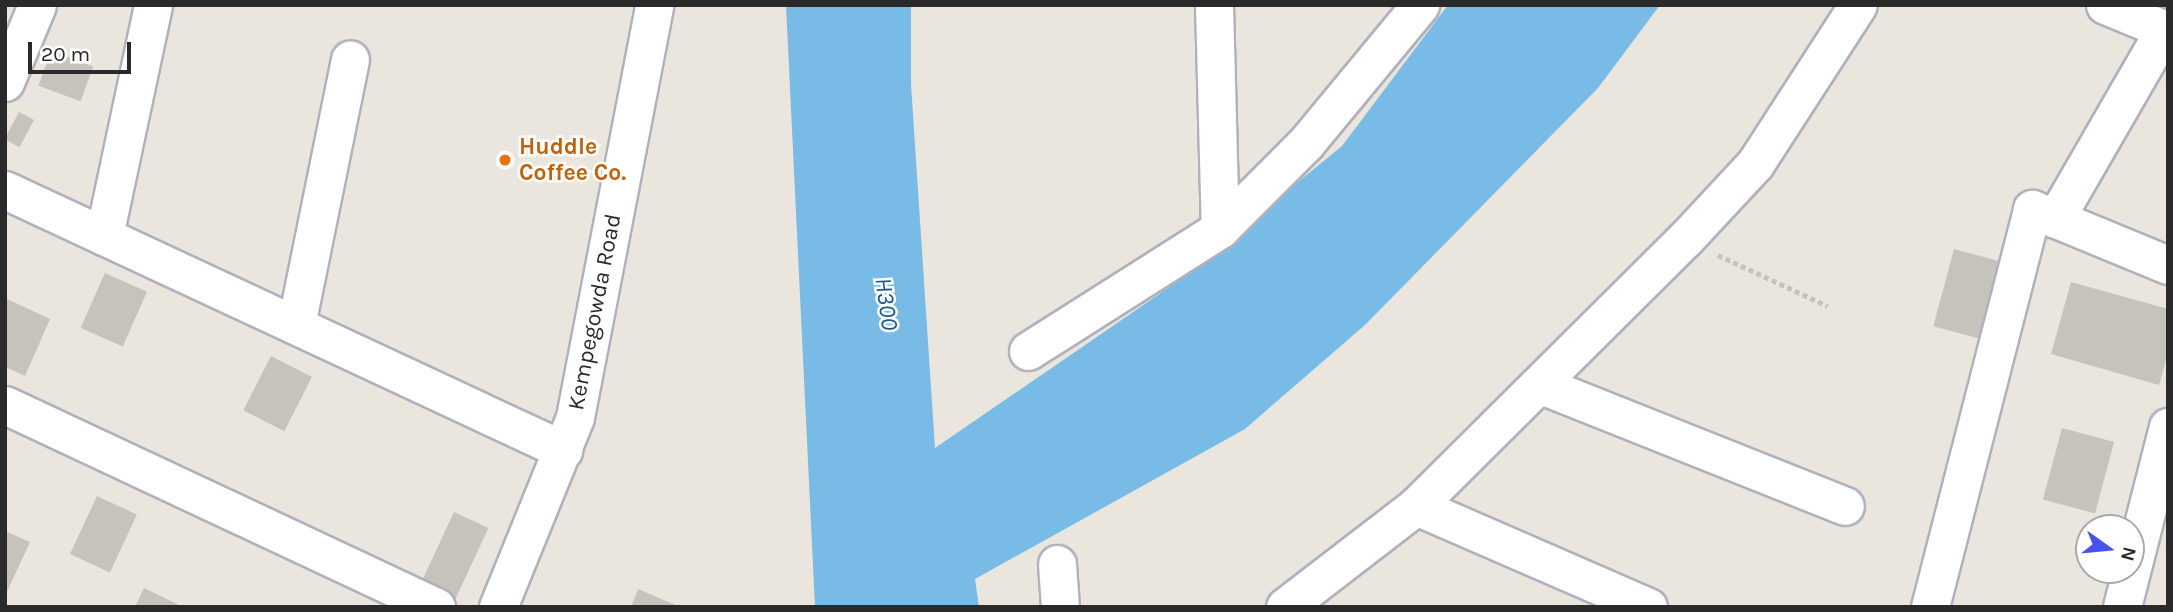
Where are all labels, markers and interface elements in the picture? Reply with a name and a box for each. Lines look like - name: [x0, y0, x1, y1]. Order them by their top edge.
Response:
- scale bar: [32, 28, 135, 72]
- text: 20 m: [41, 42, 90, 66]
- place label: Huddle Coffee Co.: [519, 133, 626, 187]
- marker: Huddle Coffee Co.: [497, 152, 513, 168]
- street label: Kempegowda Road: [562, 211, 628, 413]
- water label: H300: [868, 276, 904, 332]
- north arrow: [2075, 514, 2145, 584]
- text: N: [2116, 544, 2141, 563]

